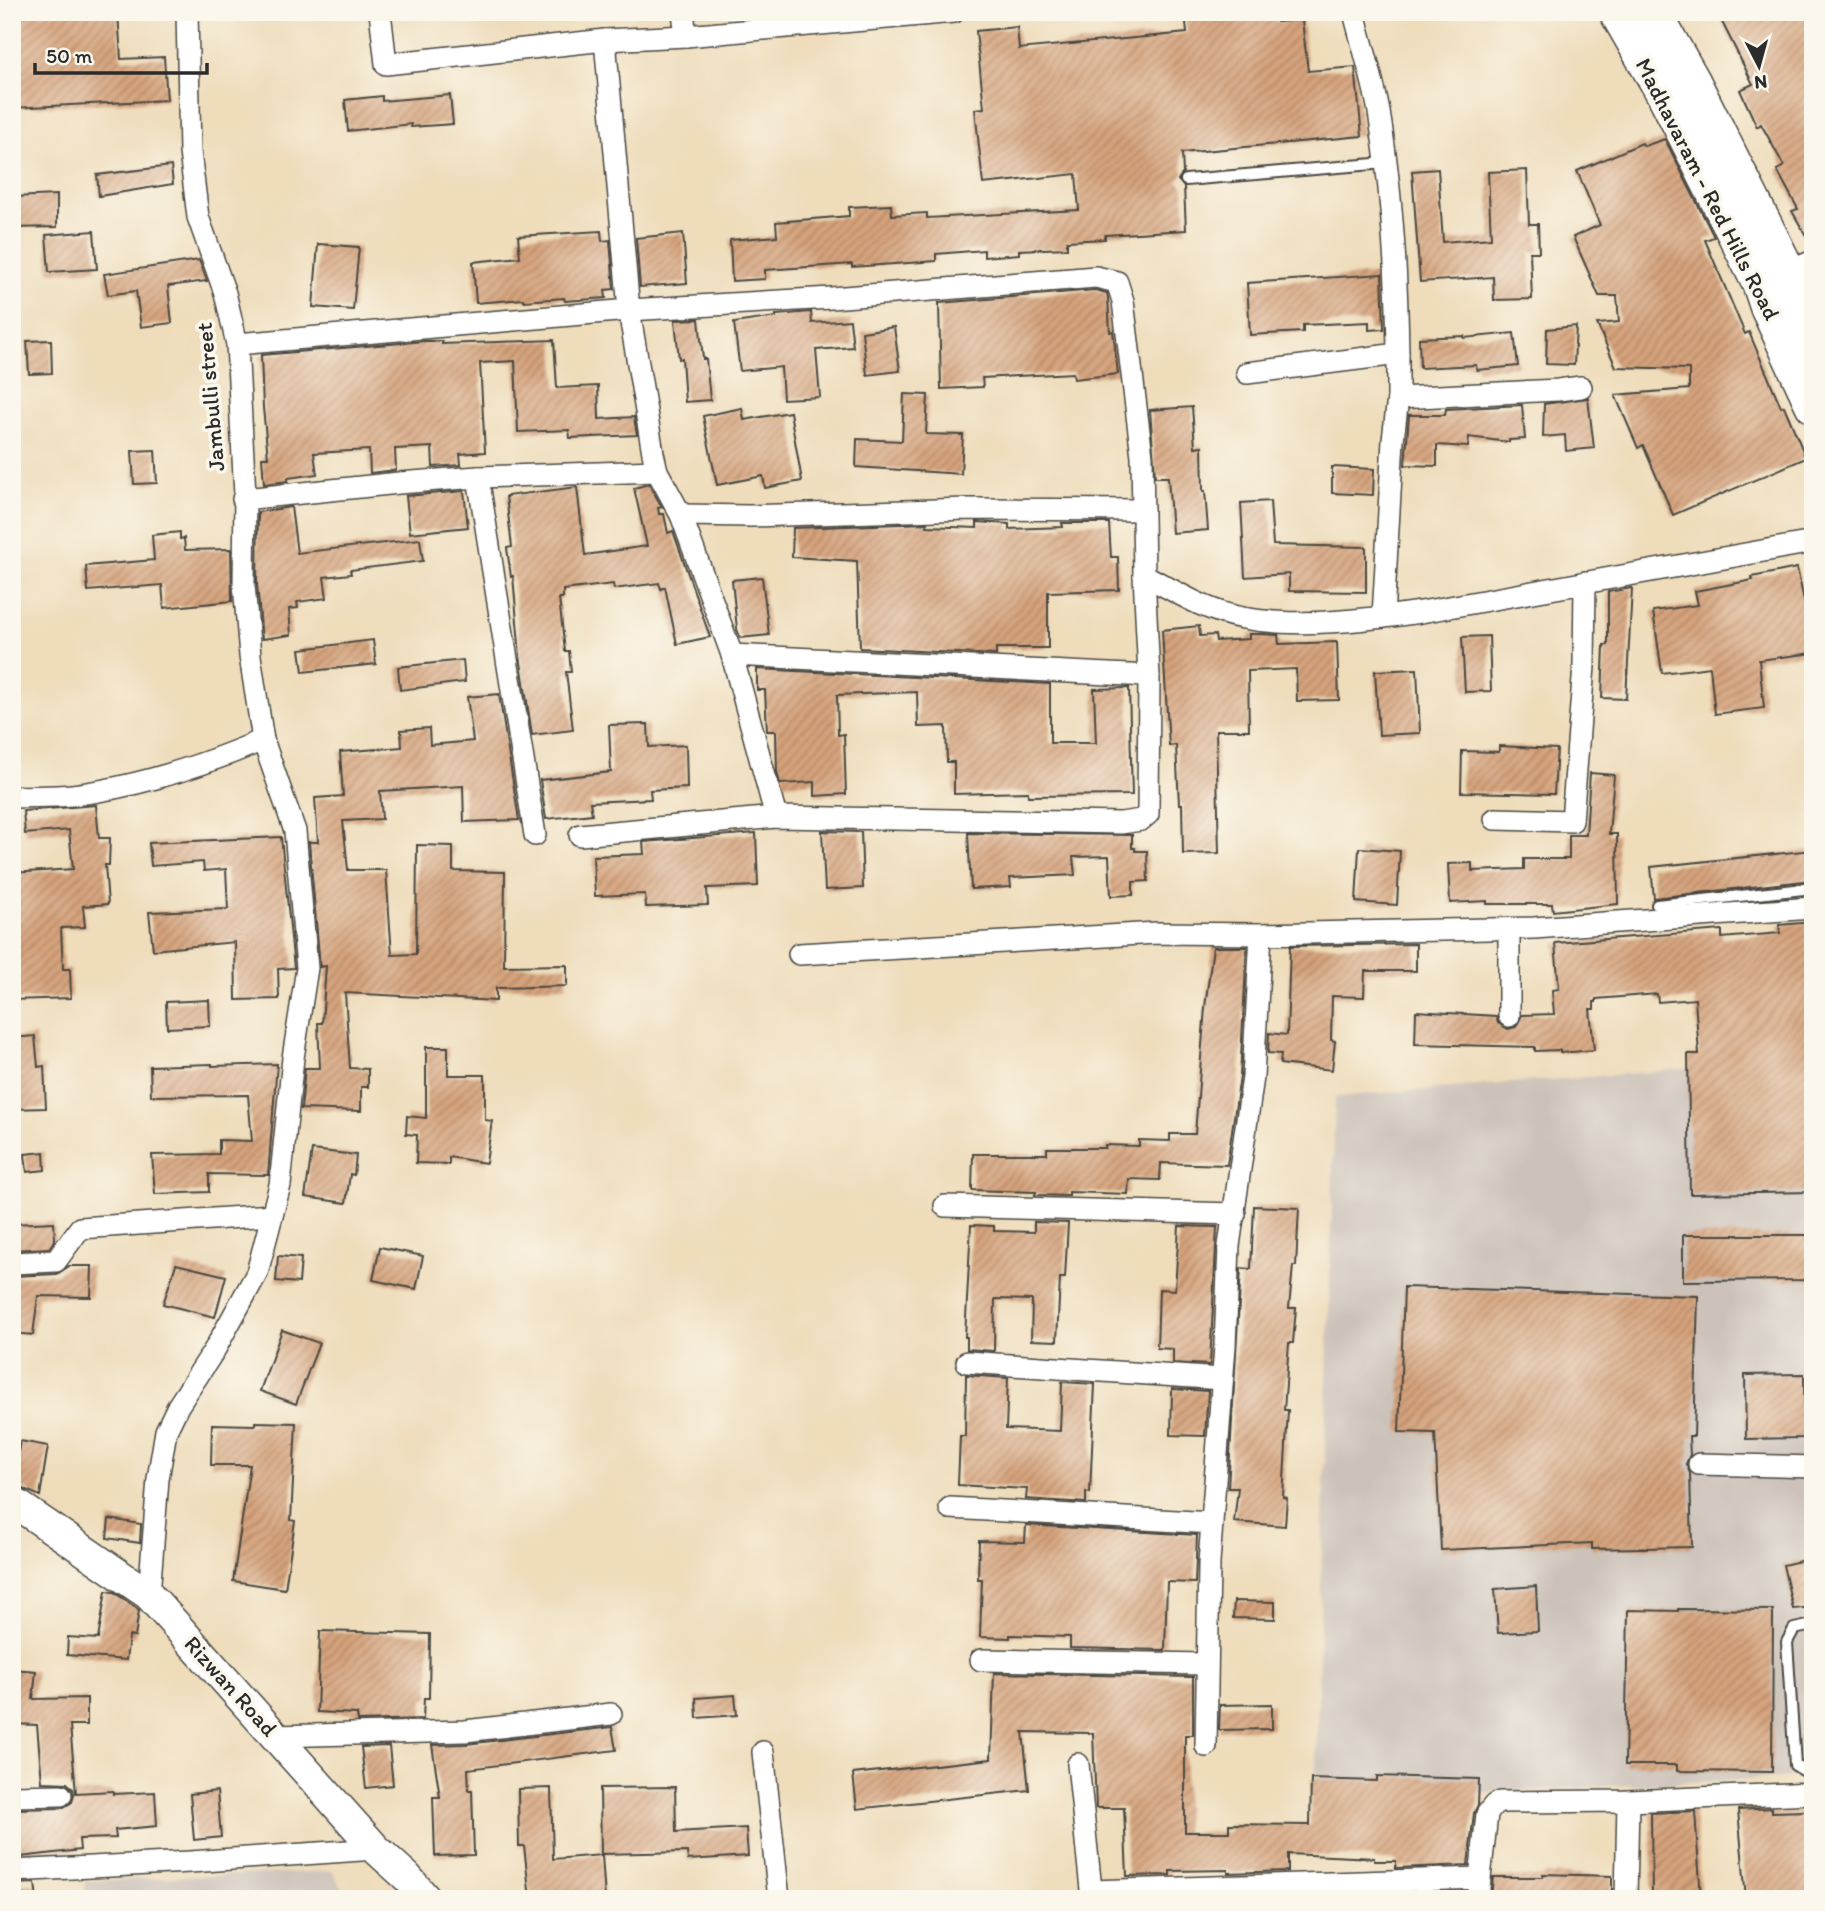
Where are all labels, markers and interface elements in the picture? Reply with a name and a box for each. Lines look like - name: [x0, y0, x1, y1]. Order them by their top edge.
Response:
- scale bar: [35, 32, 206, 76]
- north arrow: [1724, 32, 1794, 102]
- text: 50 m: [46, 43, 93, 68]
- street label: Madhavaram - Red Hills Road: [1630, 53, 1787, 325]
- text: N: [1753, 70, 1768, 95]
- street label: Jambulli street: [190, 321, 230, 473]
- street label: Rizwan Road: [178, 1630, 284, 1742]

